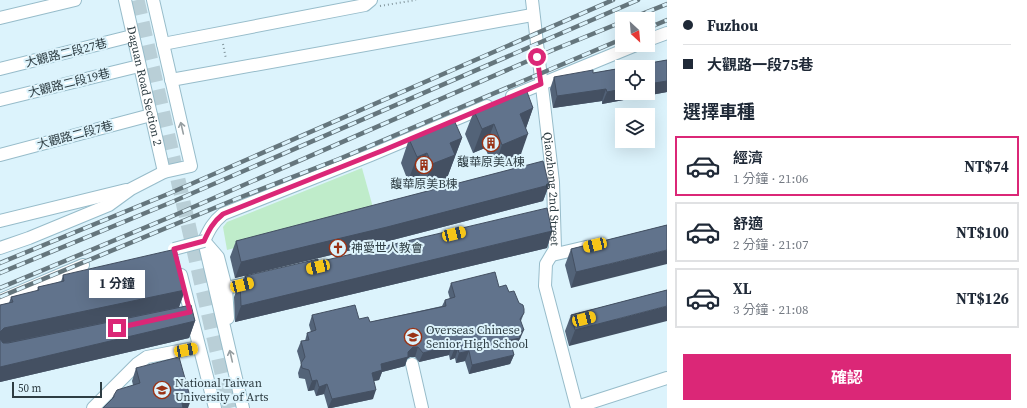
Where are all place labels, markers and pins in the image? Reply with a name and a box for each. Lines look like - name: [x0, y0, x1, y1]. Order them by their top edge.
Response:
- building icon: 馥華原美A棟: [481, 133, 501, 153]
- place label: 馥華原美A棟: [457, 154, 525, 170]
- building icon: 馥華原美B棟: [414, 155, 434, 175]
- place label: 馥華原美B棟: [390, 176, 458, 192]
- church icon: 神愛世人教會: [328, 238, 348, 258]
- place label: 神愛世人教會: [351, 240, 423, 256]
- place label: Overseas Chinese Senior High School: [426, 322, 529, 352]
- school or university icon: Overseas Chinese Senior High School: [403, 327, 423, 347]
- place label: National Taiwan University of Arts: [175, 375, 269, 405]
- school or university icon: National Taiwan University of Arts: [152, 380, 172, 400]

